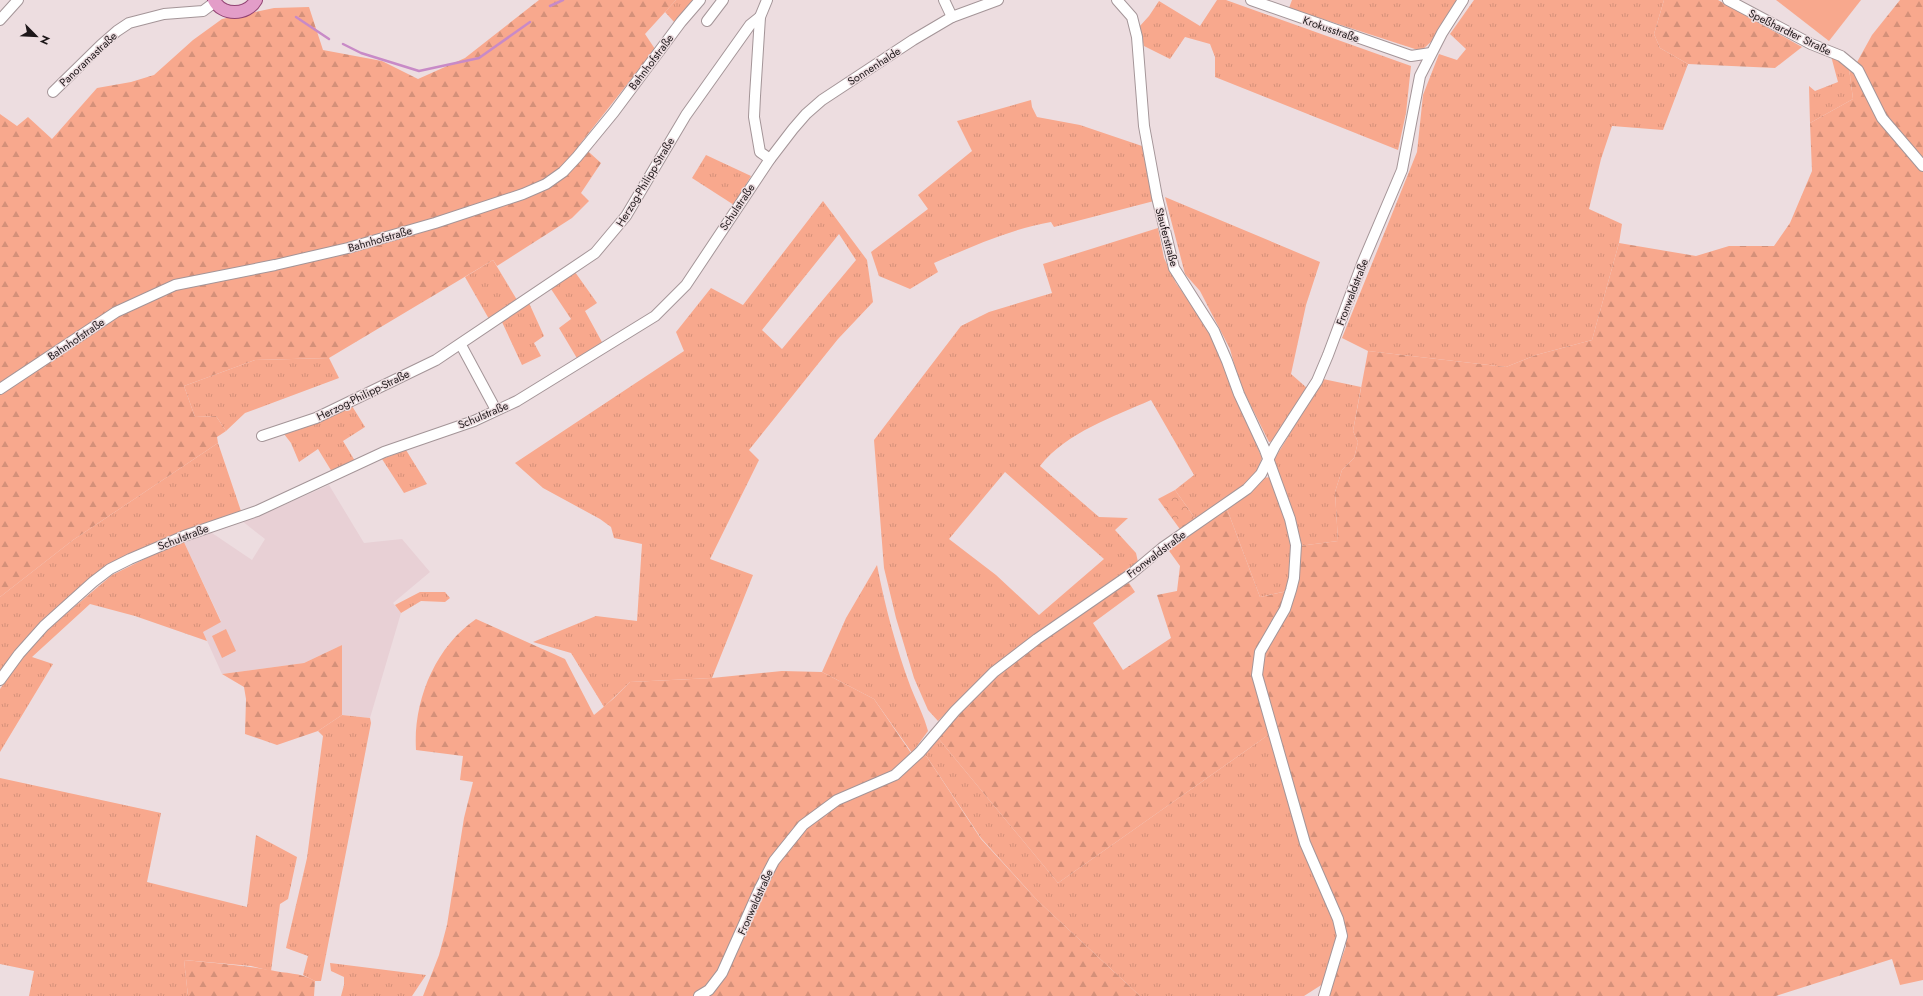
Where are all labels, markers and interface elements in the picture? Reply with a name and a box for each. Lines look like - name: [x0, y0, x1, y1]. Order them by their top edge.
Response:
- street label: Speßhardter Straße: [1746, 5, 1834, 59]
- street label: Krokusstraße: [1301, 12, 1362, 46]
- north arrow: [16, 16, 56, 56]
- street label: Panoramastraße: [56, 28, 121, 90]
- street label: Bahnhofstraße: [625, 31, 677, 93]
- text: N: [36, 33, 54, 47]
- street label: Sonnenhalde: [844, 43, 904, 89]
- street label: Herzog-Philipp-Straße: [612, 134, 678, 230]
- street label: Schulstraße: [715, 180, 759, 234]
- street label: Stauferstraße: [1151, 206, 1183, 269]
- street label: Bahnhofstraße: [346, 222, 414, 256]
- street label: Fronwaldstraße: [1332, 256, 1372, 328]
- street label: Bahnhofstraße: [44, 314, 108, 364]
- street label: Herzog-Philipp-Straße: [314, 365, 412, 424]
- street label: Schulstraße: [455, 397, 511, 433]
- street label: Schulstraße: [155, 520, 211, 554]
- street label: Fronwaldstraße: [1123, 526, 1189, 582]
- street label: Fronwaldstraße: [733, 866, 777, 937]

